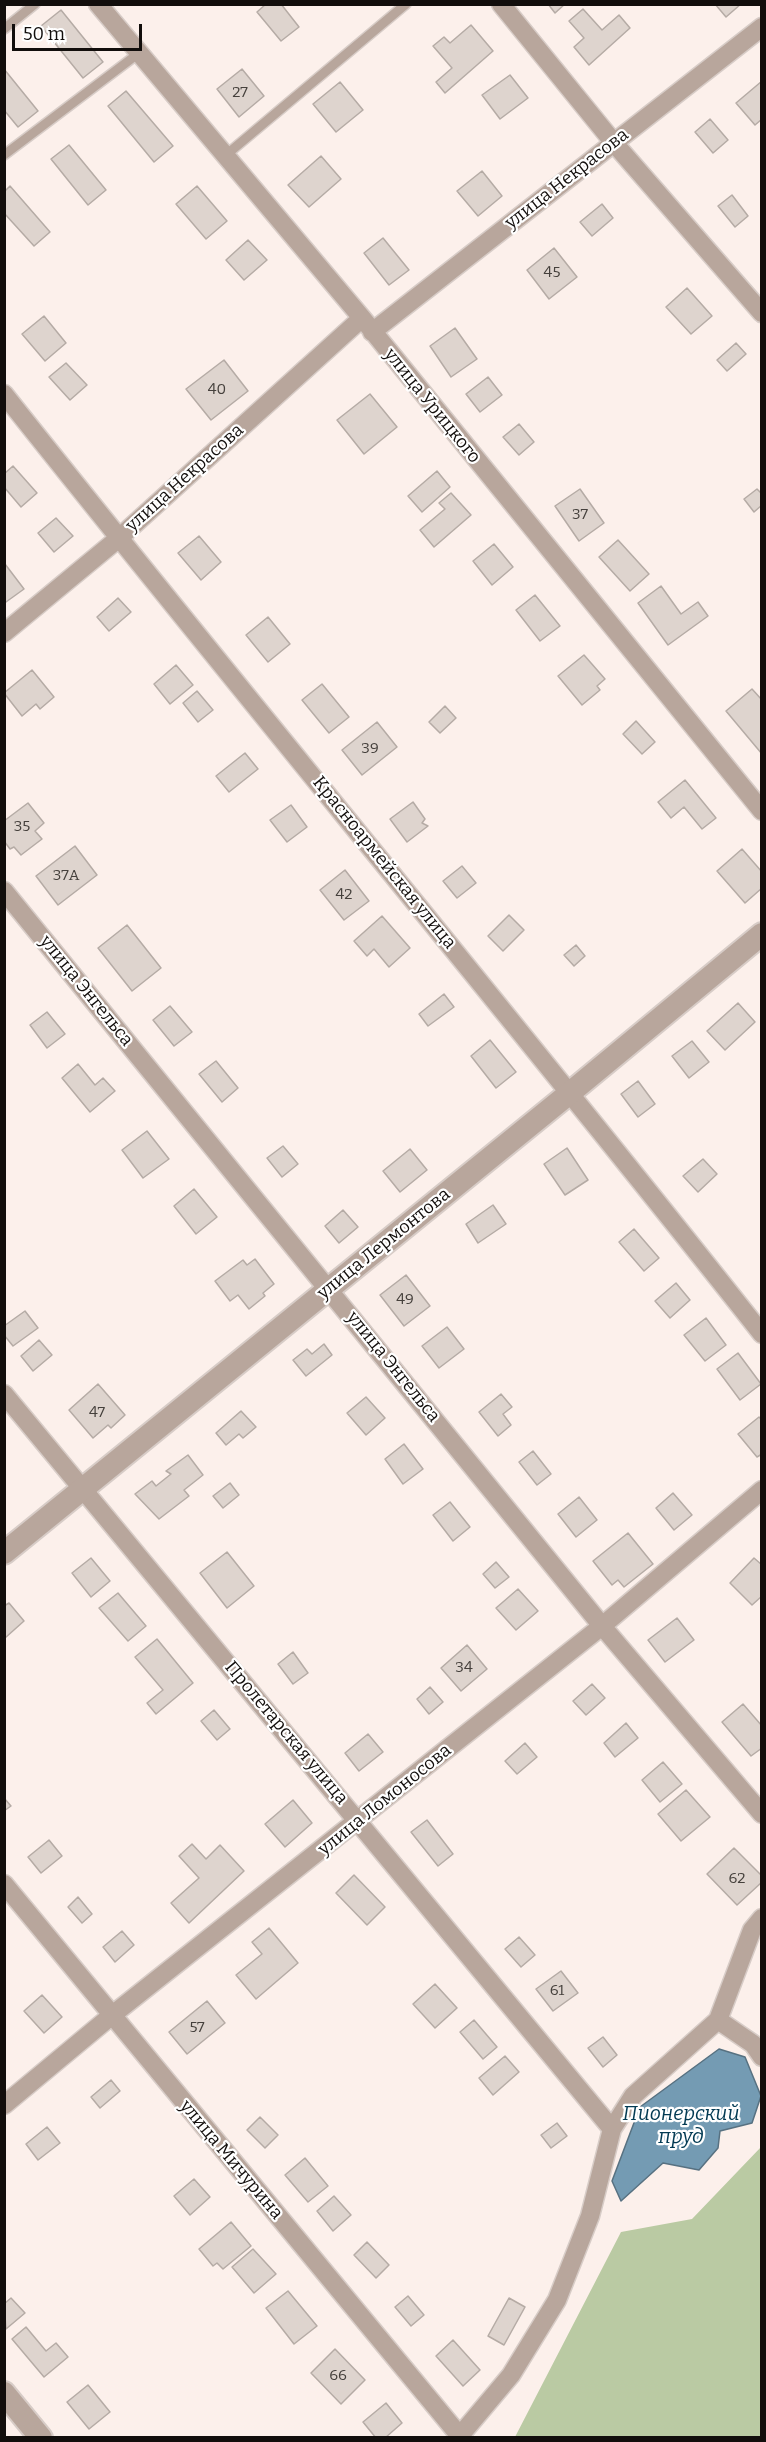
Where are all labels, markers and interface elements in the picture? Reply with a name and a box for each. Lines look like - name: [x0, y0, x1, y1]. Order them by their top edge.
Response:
- scale bar: [15, 12, 146, 50]
- text: 50 m: [23, 23, 65, 45]
- house number: 27: [232, 84, 248, 102]
- street label: улица Некрасова: [501, 124, 633, 234]
- house number: 45: [544, 264, 560, 282]
- street label: улица Урицкого: [379, 344, 485, 468]
- house number: 40: [208, 381, 226, 399]
- street label: улица Некрасова: [122, 420, 248, 536]
- house number: 37: [572, 506, 588, 524]
- house number: 39: [361, 740, 379, 758]
- street label: Красноармейская улица: [308, 772, 460, 954]
- house number: 35: [14, 818, 30, 836]
- house number: 37А: [53, 867, 79, 885]
- house number: 42: [336, 886, 352, 904]
- street label: улица Энгельса: [35, 931, 137, 1051]
- street label: улица Лермонтова: [313, 1184, 455, 1304]
- house number: 49: [396, 1291, 414, 1309]
- street label: улица Энгельса: [342, 1307, 444, 1427]
- house number: 47: [89, 1404, 105, 1422]
- street label: Пролетарская улица: [220, 1657, 352, 1809]
- house number: 34: [455, 1659, 473, 1677]
- street label: улица Ломоносова: [314, 1740, 456, 1860]
- house number: 62: [729, 1870, 745, 1888]
- house number: 61: [550, 1982, 564, 2000]
- house number: 57: [189, 2019, 205, 2037]
- street label: улица Мичурина: [175, 2096, 287, 2224]
- water label: Пионерский пруд: [622, 2102, 740, 2149]
- house number: 66: [329, 2367, 347, 2385]

